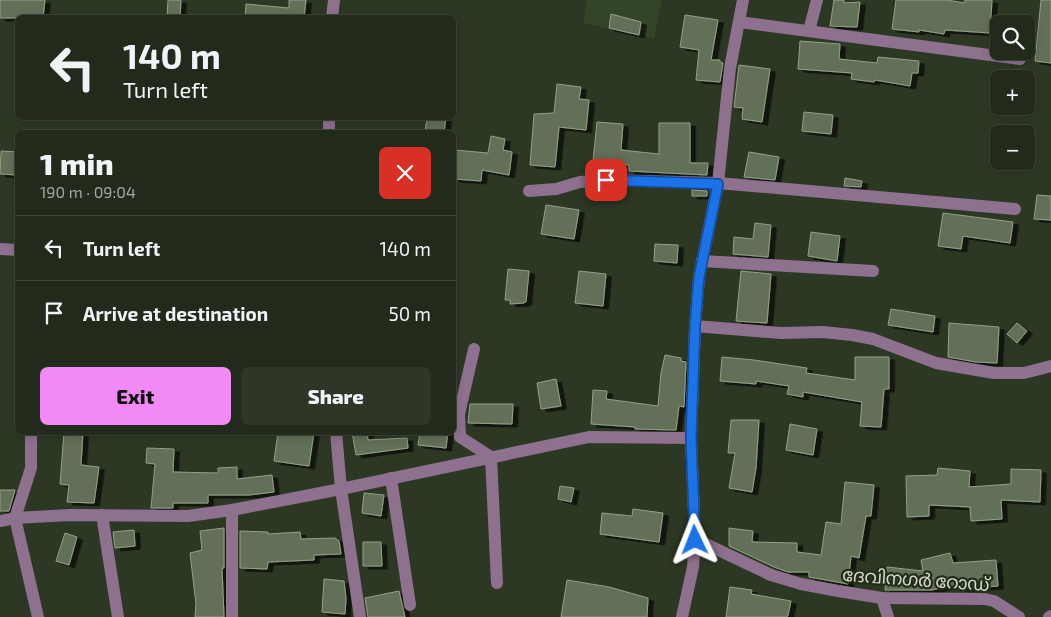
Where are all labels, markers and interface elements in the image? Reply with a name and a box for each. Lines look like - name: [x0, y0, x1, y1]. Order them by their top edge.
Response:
- map controls: [990, 15, 1035, 170]
- button: search: [990, 15, 1035, 60]
- text: 140 m: [123, 34, 221, 76]
- icon: left: [40, 35, 105, 100]
- button: +: [990, 70, 1035, 115]
- text: Turn left: [123, 76, 208, 102]
- button: −: [990, 125, 1035, 170]
- text: 1 min: [40, 145, 114, 181]
- button: close: [379, 147, 431, 199]
- pin: [585, 159, 627, 201]
- icon: arrive: [592, 166, 620, 194]
- text: 190 m · 09:04: [40, 182, 136, 201]
- icon: left: [40, 234, 68, 262]
- text: Turn left: [83, 237, 160, 260]
- text: 140 m: [379, 237, 431, 260]
- icon: arrive: [40, 299, 68, 327]
- text: Arrive at destination: [83, 302, 268, 325]
- text: 50 m: [388, 302, 431, 325]
- button: Exit: [40, 367, 231, 425]
- button: Share: [241, 367, 431, 425]
- position arrow: [668, 513, 720, 565]
- street label: ദേവിനഗർ റോഡ്: [842, 563, 992, 595]

